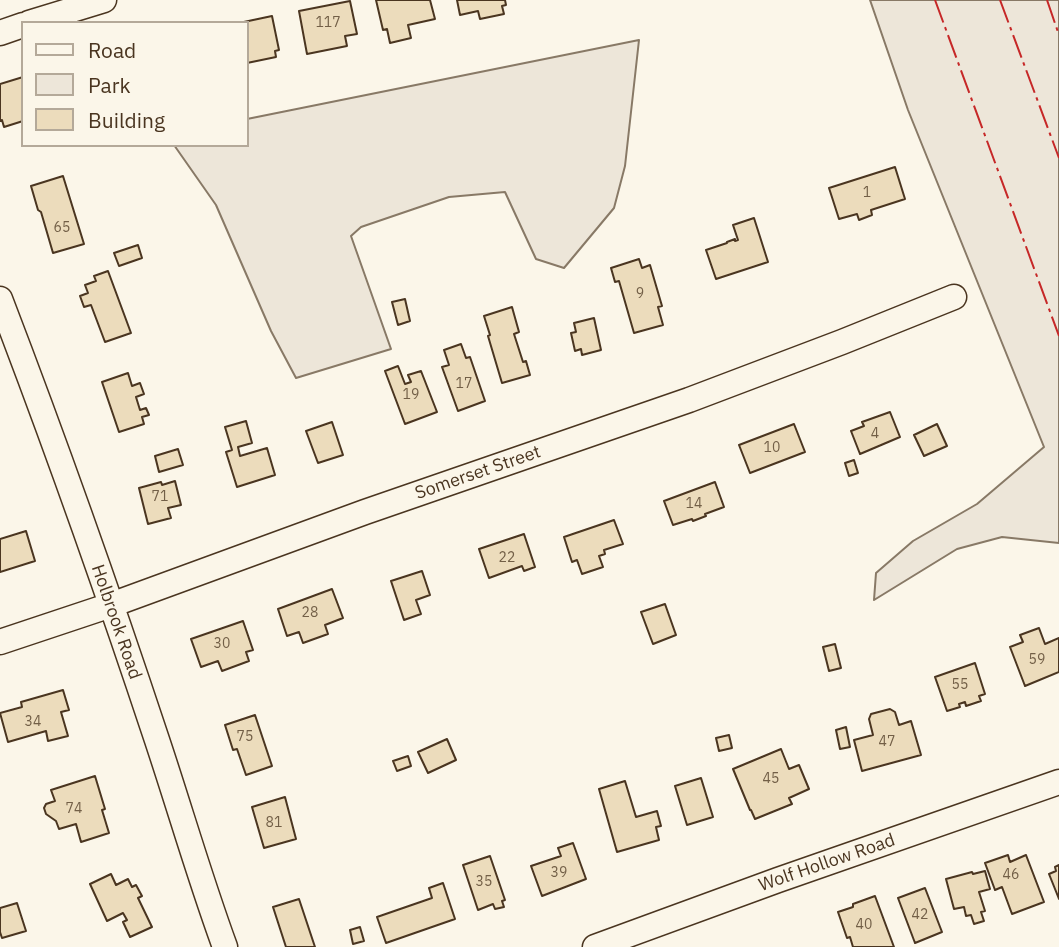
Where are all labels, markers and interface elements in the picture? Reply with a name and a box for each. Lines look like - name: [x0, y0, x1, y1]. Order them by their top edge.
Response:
- house number: 117: [315, 15, 341, 31]
- legend: [21, 21, 248, 147]
- text: Road: [88, 36, 136, 64]
- text: Park: [88, 71, 131, 99]
- text: Building: [88, 106, 165, 134]
- house number: 1: [863, 185, 871, 201]
- house number: 65: [54, 220, 70, 236]
- house number: 9: [636, 286, 644, 302]
- house number: 17: [456, 376, 472, 392]
- house number: 19: [403, 387, 419, 403]
- house number: 4: [871, 426, 879, 442]
- house number: 10: [764, 440, 780, 456]
- street label: Somerset Street: [412, 441, 544, 505]
- house number: 71: [152, 489, 168, 505]
- house number: 14: [686, 496, 702, 512]
- house number: 22: [499, 550, 515, 566]
- street label: Holbrook Road: [86, 562, 146, 682]
- house number: 28: [302, 605, 318, 621]
- house number: 30: [214, 636, 230, 652]
- house number: 59: [1029, 652, 1045, 668]
- house number: 55: [952, 677, 968, 693]
- house number: 34: [25, 714, 41, 730]
- house number: 75: [237, 729, 253, 745]
- house number: 47: [879, 734, 895, 750]
- house number: 45: [763, 771, 779, 787]
- house number: 74: [66, 801, 82, 817]
- house number: 81: [266, 815, 282, 831]
- street label: Wolf Hollow Road: [756, 830, 898, 896]
- house number: 39: [551, 865, 567, 881]
- house number: 46: [1003, 867, 1019, 883]
- house number: 35: [476, 874, 492, 890]
- house number: 42: [912, 907, 928, 923]
- house number: 40: [856, 917, 872, 933]

